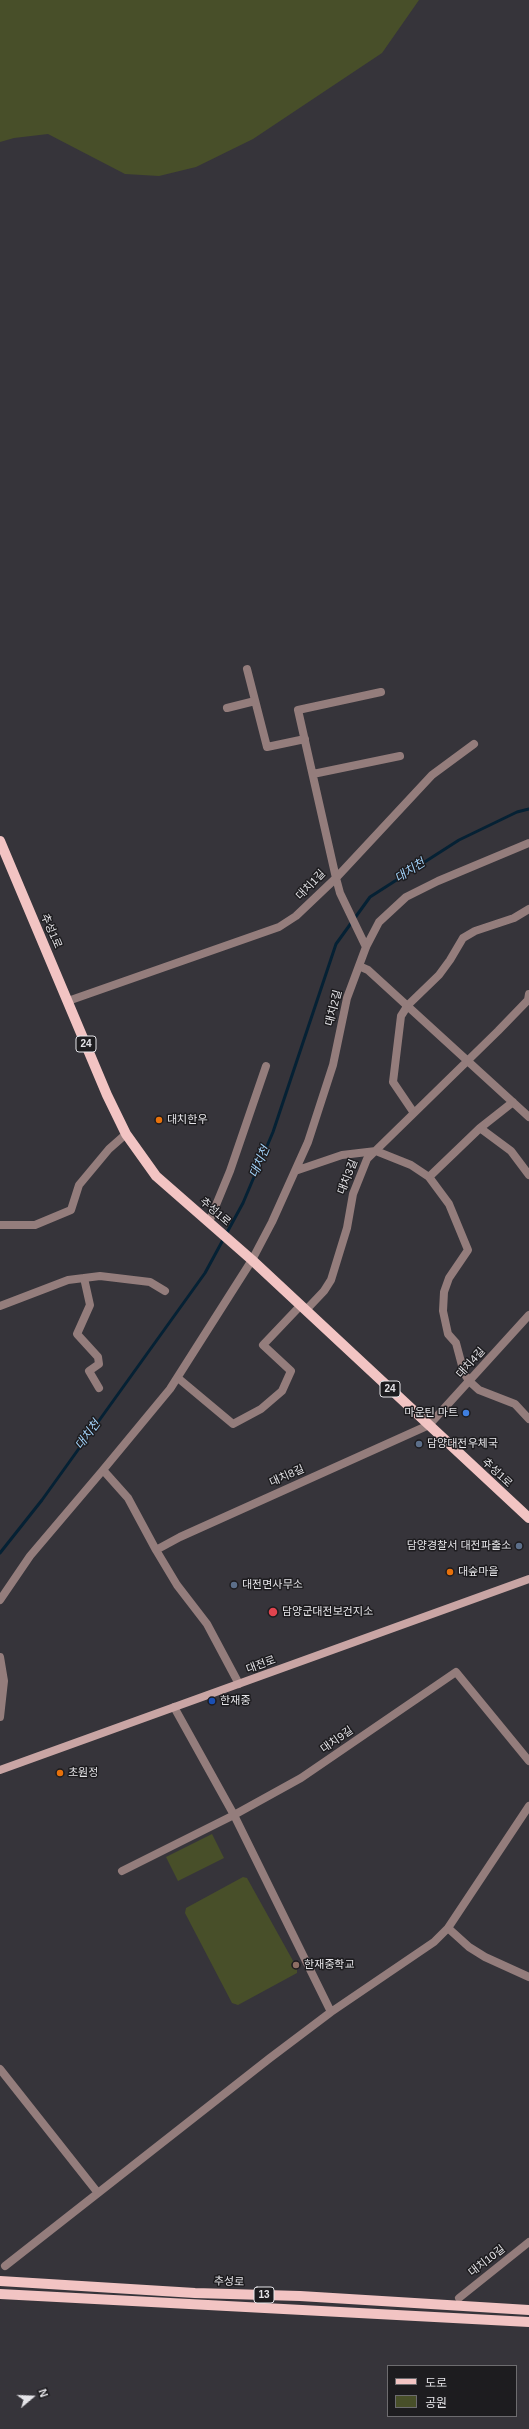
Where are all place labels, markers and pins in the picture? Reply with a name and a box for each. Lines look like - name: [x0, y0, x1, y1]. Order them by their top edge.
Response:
- place label: 대치한우: [167, 1113, 207, 1127]
- marker: 대치한우: [154, 1115, 164, 1125]
- place label: 마운틴 마트: [404, 1406, 458, 1420]
- marker: 마운틴 마트: [461, 1408, 471, 1418]
- place label: 담양대전우체국: [427, 1437, 498, 1451]
- marker: 담양대전우체국: [414, 1439, 424, 1449]
- place label: 담양경찰서 대전파출소: [407, 1539, 511, 1553]
- marker: 담양경찰서 대전파출소: [514, 1541, 524, 1551]
- place label: 대숲마을: [458, 1565, 498, 1579]
- marker: 대숲마을: [445, 1567, 455, 1577]
- place label: 대전면사무소: [242, 1578, 303, 1592]
- marker: 대전면사무소: [229, 1580, 239, 1590]
- place label: 담양군대전보건지소: [282, 1605, 373, 1619]
- marker: 담양군대전보건지소: [267, 1606, 279, 1618]
- place label: 한재중: [220, 1694, 250, 1708]
- marker: 한재중: [207, 1696, 217, 1706]
- place label: 초원정: [68, 1766, 98, 1780]
- marker: 초원정: [55, 1768, 65, 1778]
- place label: 한재중학교: [304, 1958, 355, 1972]
- marker: 한재중학교: [291, 1960, 301, 1970]

